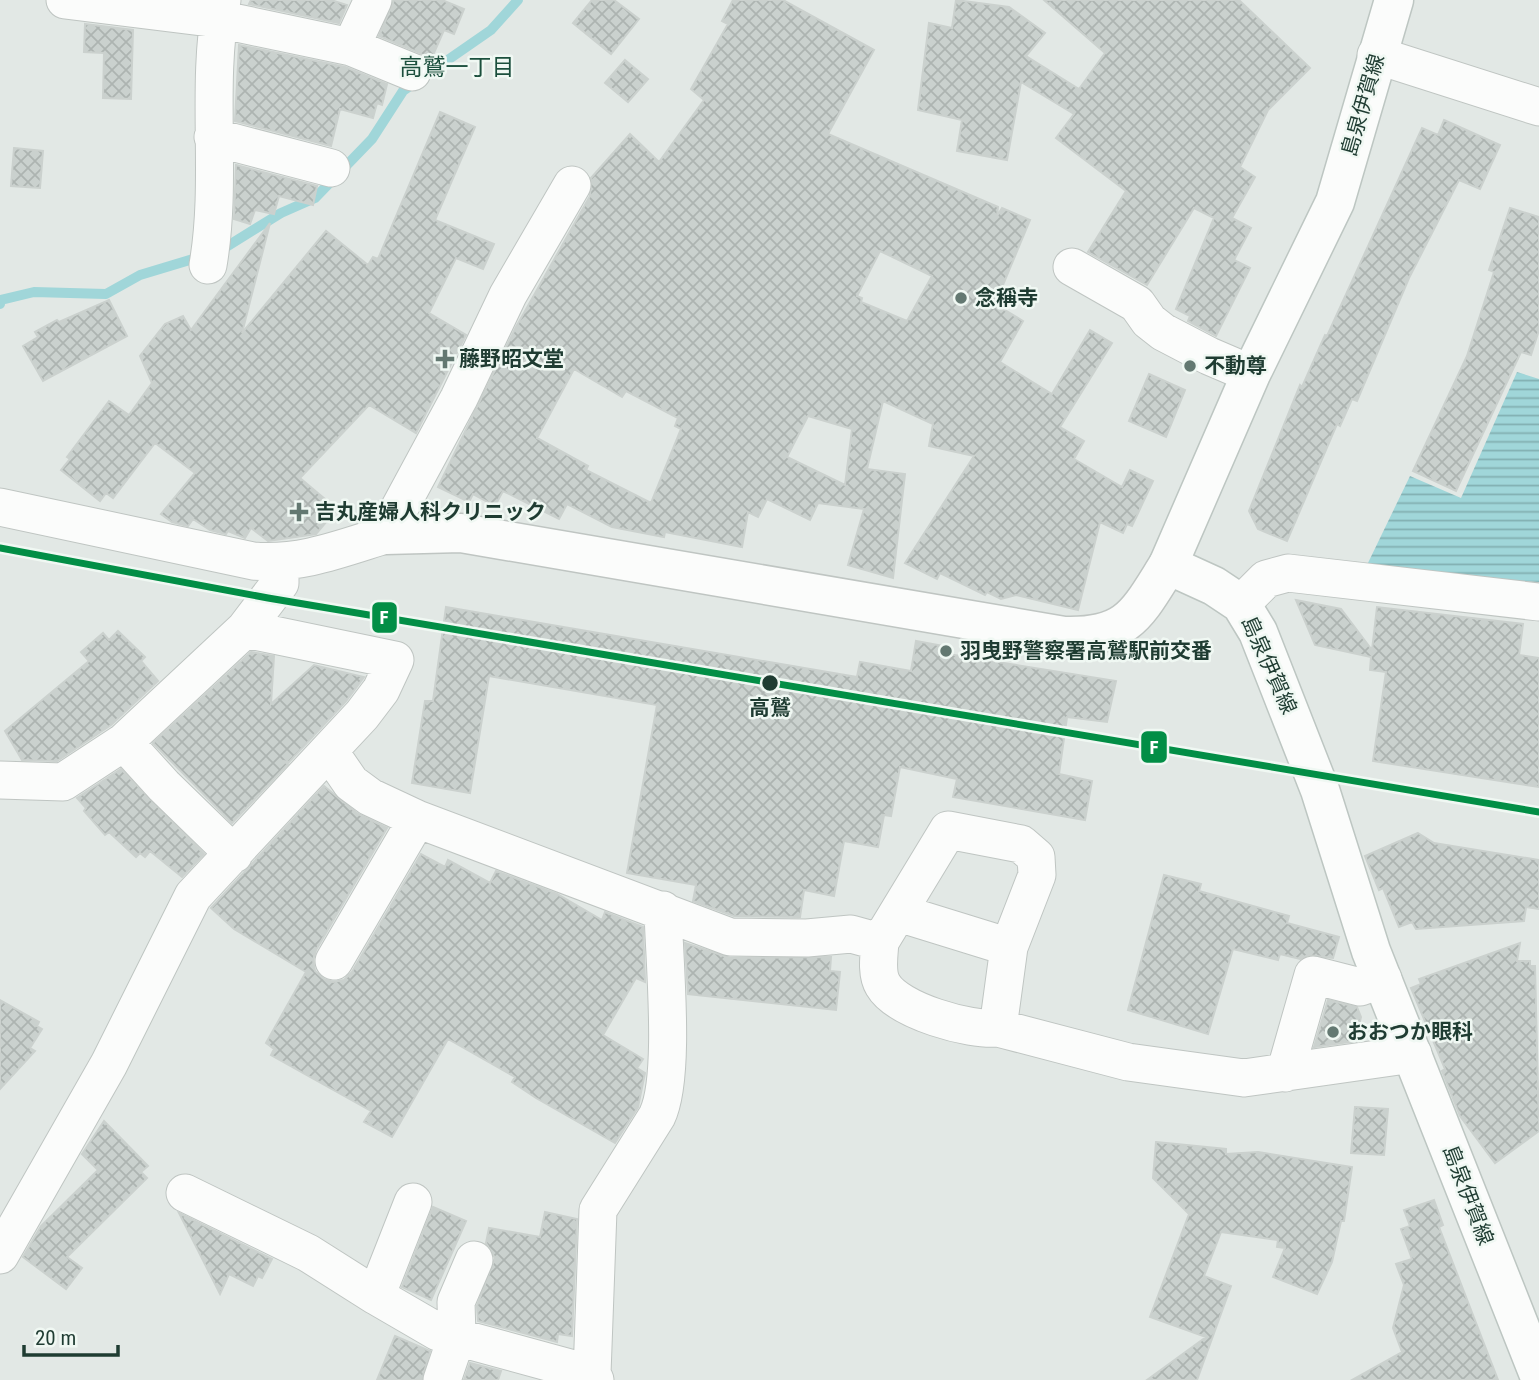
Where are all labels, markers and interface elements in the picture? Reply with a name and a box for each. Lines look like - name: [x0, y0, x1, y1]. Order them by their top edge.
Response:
- street label: 島泉伊賀線: [1337, 51, 1389, 159]
- district label: 高鷲一丁目: [400, 54, 515, 81]
- place label: 念稱寺: [975, 286, 1038, 310]
- marker: 念稱寺: [953, 290, 969, 306]
- place label: 藤野昭文堂: [459, 347, 564, 371]
- marker: 藤野昭文堂: [437, 351, 453, 367]
- place label: 不動尊: [1204, 354, 1267, 378]
- marker: 不動尊: [1182, 358, 1198, 374]
- place label: 吉丸産婦人科クリニック: [315, 500, 546, 524]
- marker: 吉丸産婦人科クリニック: [289, 502, 309, 522]
- line badge: F: [371, 601, 398, 634]
- text: F: [379, 606, 389, 629]
- street label: 島泉伊賀線: [1237, 612, 1301, 718]
- place label: 羽曳野警察署高鷲駅前交番: [960, 639, 1212, 663]
- marker: 羽曳野警察署高鷲駅前交番: [938, 643, 954, 659]
- marker: 高鷲: [760, 673, 780, 693]
- place label: 高鷲: [749, 696, 791, 720]
- line badge: F: [1140, 730, 1168, 764]
- text: F: [1149, 736, 1159, 759]
- place label: おおつか眼科: [1347, 1020, 1473, 1044]
- marker: おおつか眼科: [1325, 1024, 1341, 1040]
- street label: 島泉伊賀線: [1438, 1142, 1498, 1248]
- scale bar: [24, 1314, 119, 1358]
- text: 20 m: [35, 1326, 76, 1350]

